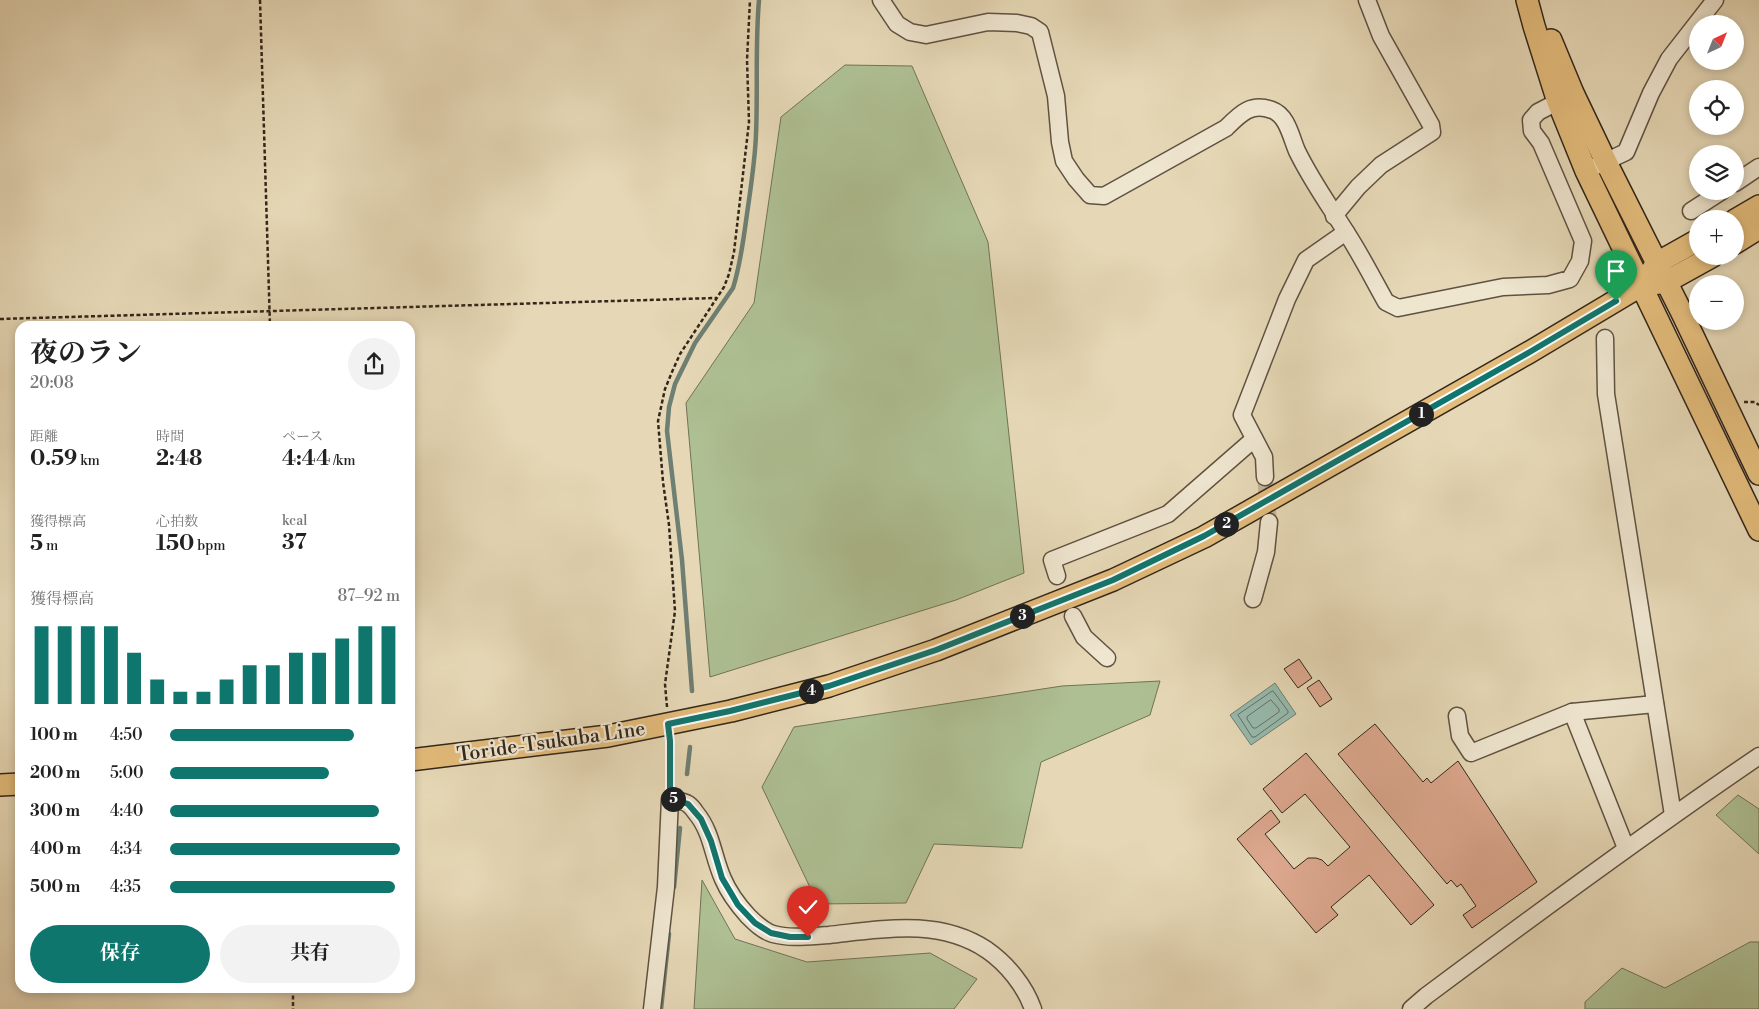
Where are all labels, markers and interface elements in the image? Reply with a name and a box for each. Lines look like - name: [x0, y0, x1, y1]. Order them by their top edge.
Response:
- north arrow: [1689, 15, 1744, 70]
- map controls: [1689, 15, 1744, 330]
- button: locate: [1689, 80, 1744, 135]
- button: layers: [1689, 145, 1744, 200]
- button: +: [1689, 210, 1744, 265]
- pin: [1595, 250, 1637, 301]
- icon: arrive: [1602, 257, 1630, 285]
- button: −: [1689, 275, 1744, 330]
- text: 夜のラン: [30, 336, 142, 371]
- button: share: [348, 338, 400, 390]
- text: 20:08: [30, 373, 74, 393]
- pin: 1: [1408, 402, 1434, 426]
- text: 1: [1418, 405, 1425, 423]
- text: 距離: [30, 428, 58, 446]
- text: 時間: [156, 428, 184, 446]
- text: ペース: [282, 428, 323, 446]
- text: 0.59: [30, 446, 77, 472]
- text: 2:48: [156, 446, 202, 472]
- text: 4:44: [282, 446, 330, 472]
- text: km: [77, 452, 100, 470]
- text: /km: [330, 452, 355, 470]
- text: kcal: [282, 512, 307, 530]
- pin: 2: [1214, 512, 1238, 536]
- text: 獲得標高: [30, 513, 86, 531]
- text: 心拍数: [156, 513, 198, 531]
- text: 2: [1222, 515, 1231, 533]
- text: 37: [282, 530, 307, 556]
- text: 5: [30, 531, 43, 557]
- text: 150: [156, 531, 194, 557]
- text: m: [43, 537, 58, 555]
- text: bpm: [194, 537, 226, 555]
- text: 87–92 m: [338, 586, 400, 606]
- text: 獲得標高: [30, 589, 94, 609]
- pin: 3: [1010, 604, 1034, 628]
- text: 3: [1018, 607, 1027, 625]
- pin: 4: [798, 678, 824, 704]
- text: 4: [807, 682, 816, 700]
- street label: Toride-Tsukuba Line: [455, 717, 647, 768]
- text: 100 m: [30, 725, 78, 745]
- text: 4:50: [110, 725, 143, 745]
- text: 200 m: [30, 763, 80, 783]
- text: 5:00: [110, 763, 144, 783]
- pin: 5: [660, 786, 686, 812]
- text: 5: [669, 790, 678, 808]
- text: 300 m: [30, 801, 80, 821]
- text: 4:40: [110, 801, 143, 821]
- text: 400 m: [30, 839, 81, 859]
- text: 4:34: [110, 839, 142, 859]
- text: 500 m: [30, 877, 80, 897]
- text: 4:35: [110, 877, 141, 897]
- pin: [787, 886, 829, 937]
- icon: check: [794, 893, 822, 921]
- button: 保存: [30, 925, 210, 983]
- button: 共有: [220, 925, 400, 983]

